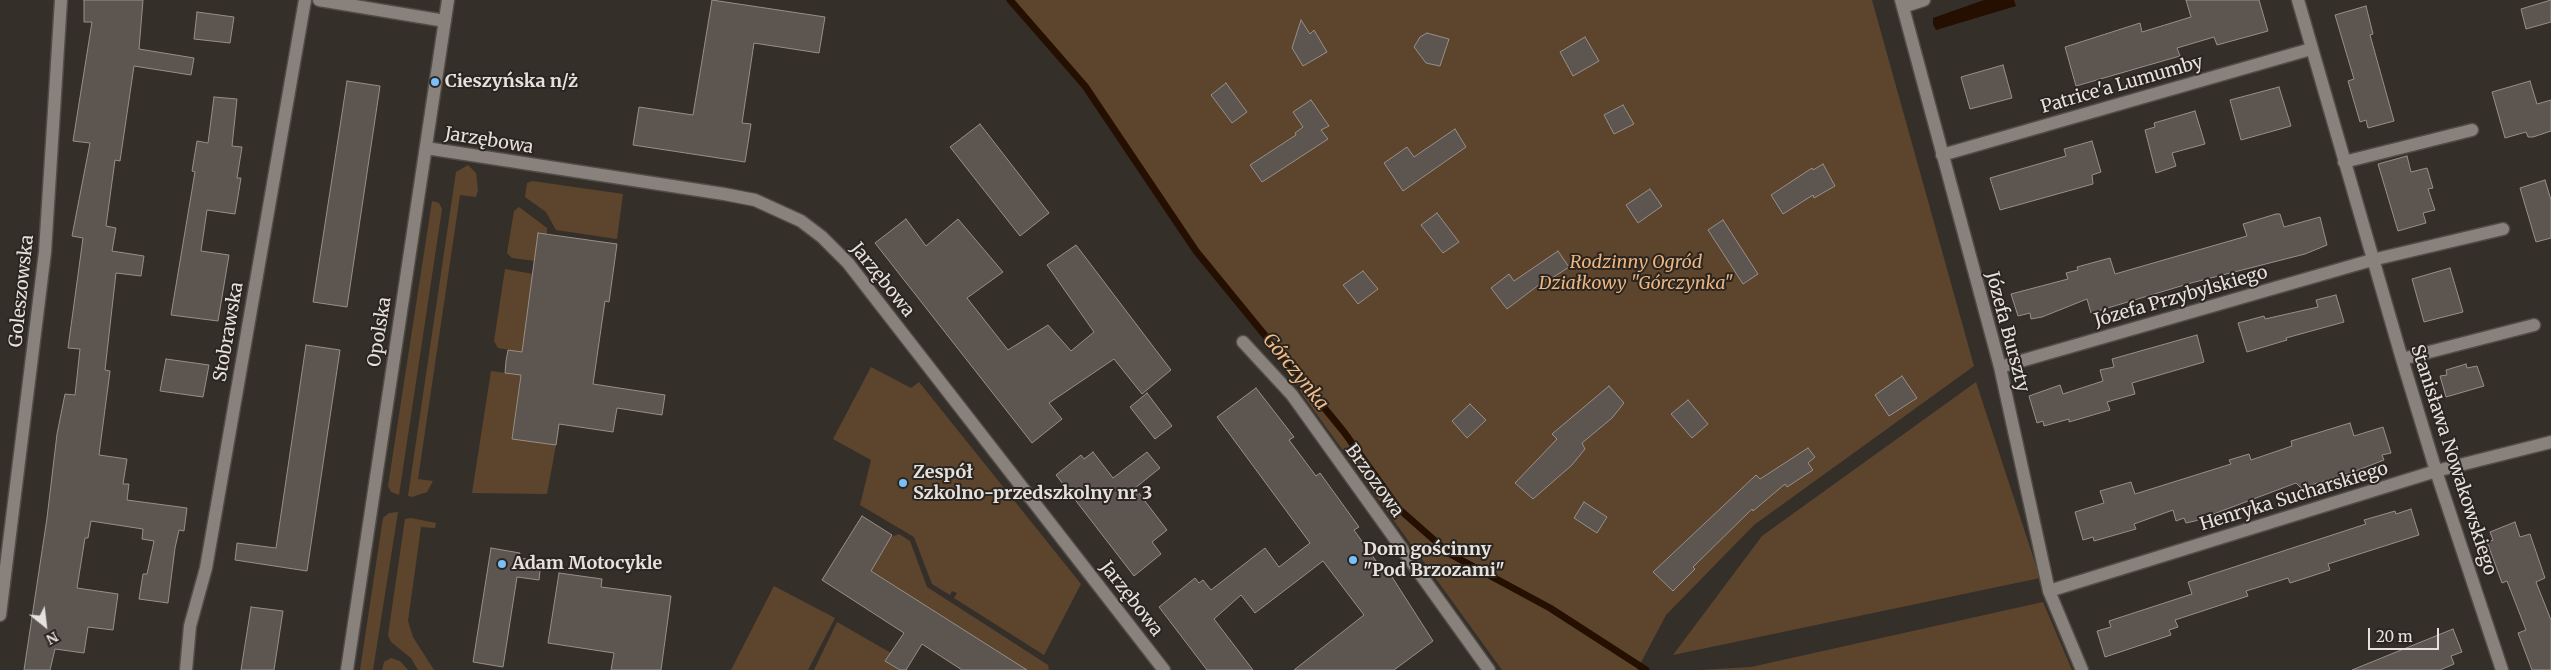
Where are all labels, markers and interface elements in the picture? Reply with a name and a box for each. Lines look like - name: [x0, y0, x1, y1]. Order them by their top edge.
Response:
- street label: Patrice'a Lumumby: [2038, 52, 2206, 118]
- place label: Cieszyńska n/ż: [445, 71, 578, 93]
- marker: Cieszyńska n/ż: [429, 76, 441, 88]
- street label: Jarzębowa: [443, 123, 535, 159]
- street label: Goleszowska: [5, 234, 39, 348]
- street label: Jarzębowa: [845, 238, 919, 322]
- park label: Rodzinny Ogród Działkowy "Górczynka": [1539, 252, 1733, 294]
- street label: Józefa Przybylskiego: [2092, 262, 2270, 332]
- street label: Józefa Burszty: [1981, 269, 2033, 395]
- street label: Stobrawska: [210, 280, 248, 384]
- street label: Opolska: [364, 296, 396, 368]
- water label: Górczynka: [1257, 329, 1333, 415]
- street label: Stanisława Nowakowskiego: [2405, 342, 2501, 578]
- street label: Brzozowa: [1340, 440, 1408, 522]
- street label: Henryka Sucharskiego: [2197, 458, 2391, 536]
- place label: Zespół Szkolno-przedszkolny nr 3: [913, 462, 1152, 504]
- marker: Zespół Szkolno-przedszkolny nr 3: [897, 477, 909, 489]
- place label: Dom gościnny "Pod Brzozami": [1363, 539, 1505, 582]
- place label: Adam Motocykle: [512, 553, 662, 575]
- marker: Dom gościnny "Pod Brzozami": [1347, 554, 1359, 566]
- street label: Jarzębowa: [1095, 557, 1167, 641]
- marker: Adam Motocykle: [496, 558, 508, 570]
- north arrow: [20, 600, 70, 650]
- scale bar: [2371, 618, 2442, 650]
- text: 20 m: [2376, 627, 2413, 646]
- text: N: [43, 628, 61, 649]

